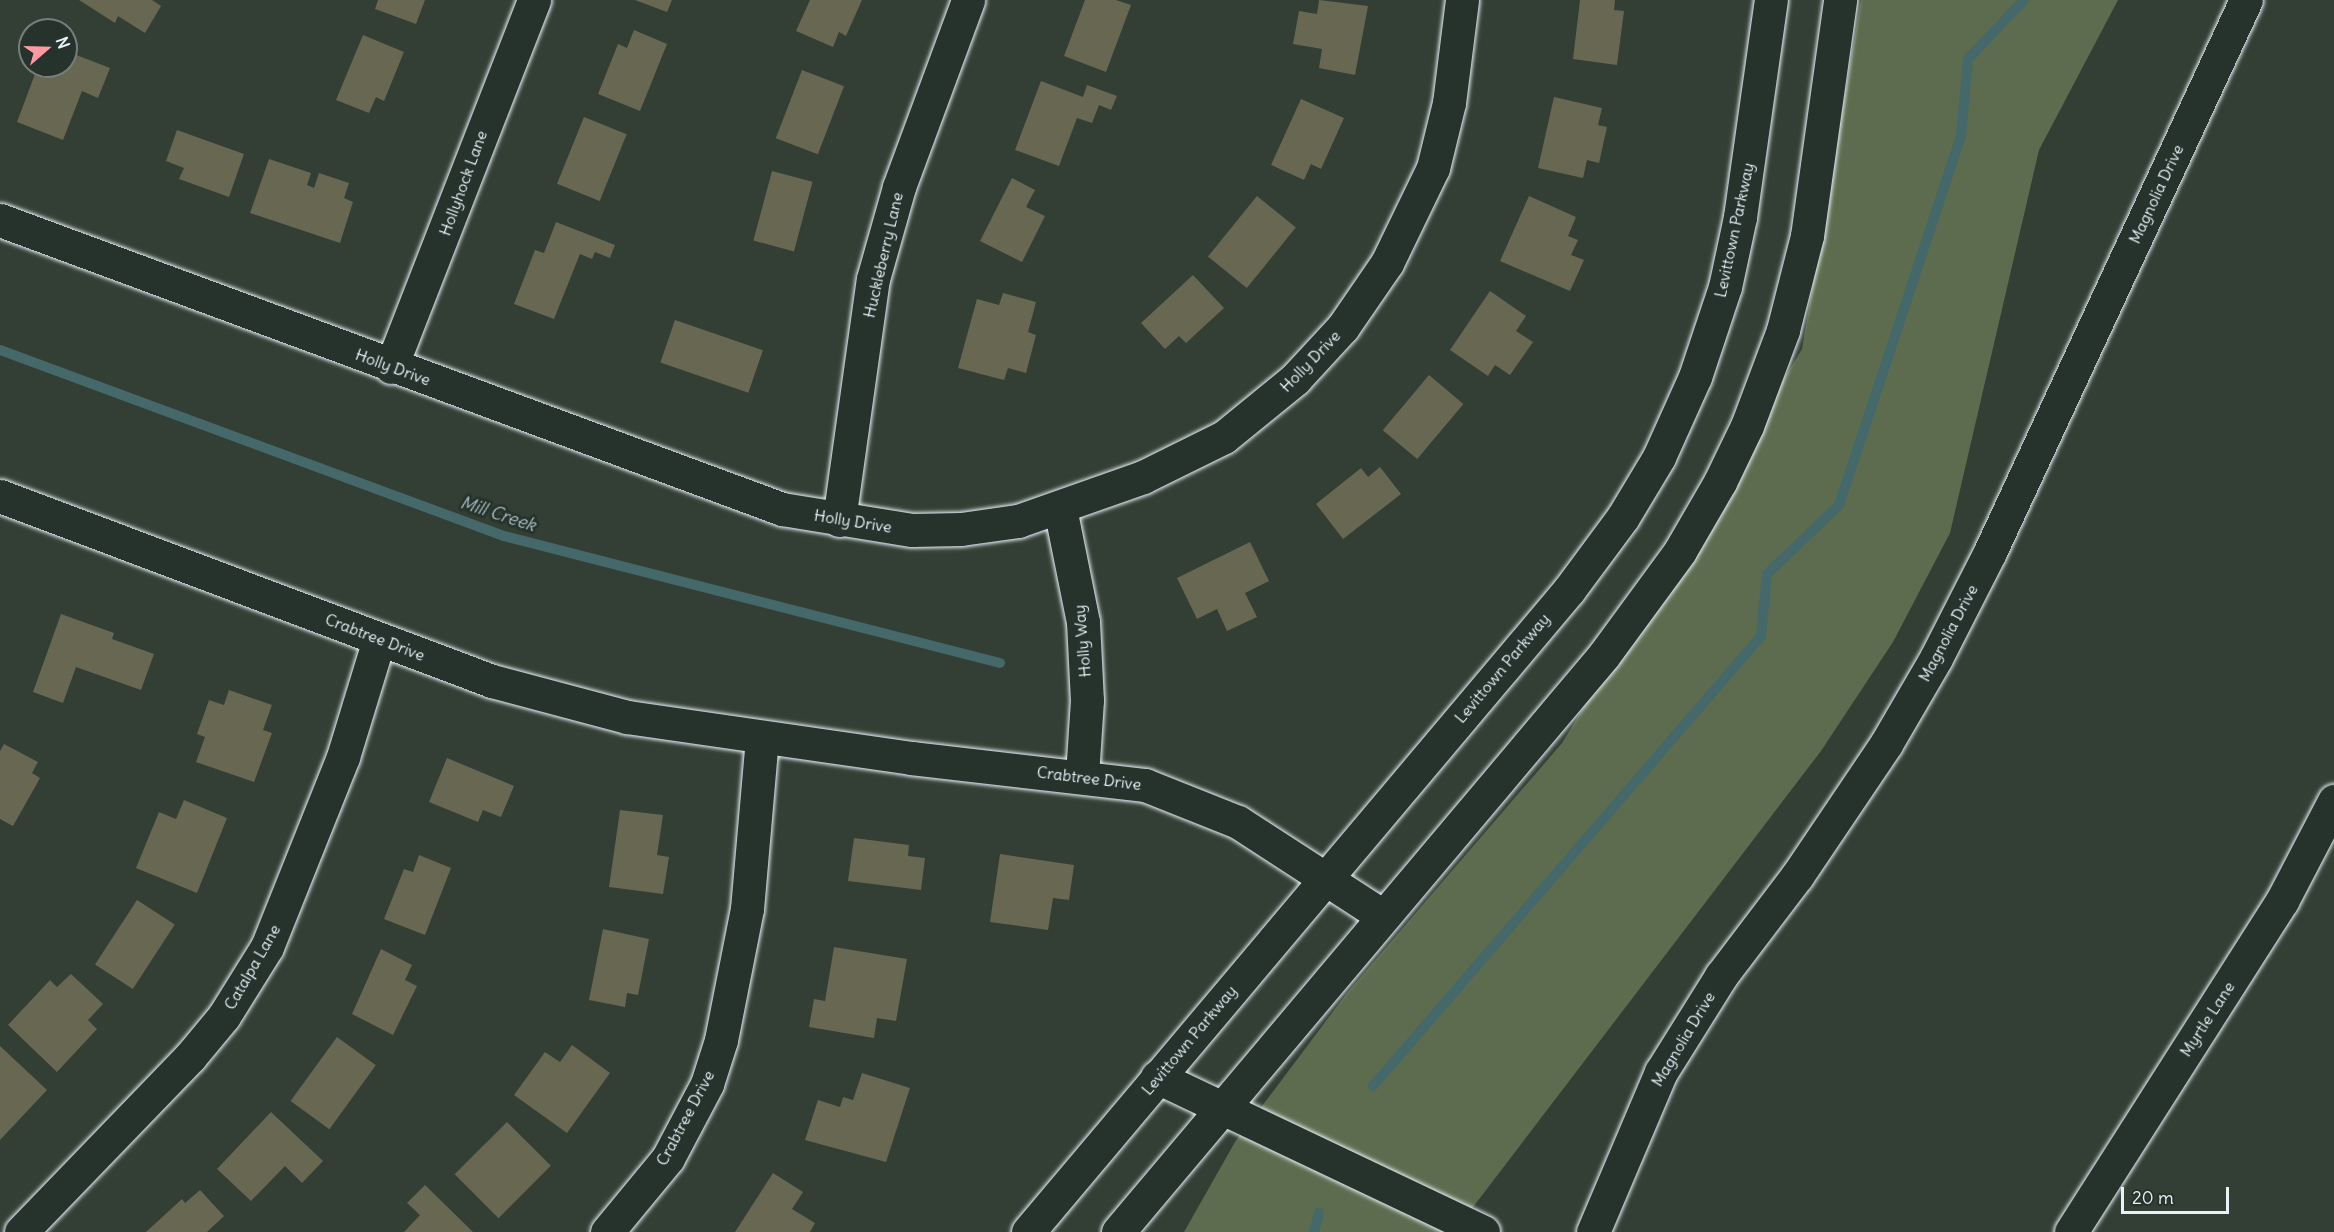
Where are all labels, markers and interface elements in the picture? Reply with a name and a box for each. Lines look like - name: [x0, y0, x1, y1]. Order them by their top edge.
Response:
- north arrow: [18, 18, 78, 78]
- text: N: [52, 34, 74, 51]
- street label: Hollyhock Lane: [435, 128, 491, 238]
- street label: Magnolia Drive: [2125, 141, 2187, 247]
- street label: Levittown Parkway: [1710, 161, 1758, 299]
- street label: Huckleberry Lane: [859, 190, 907, 320]
- street label: Holly Drive: [1276, 326, 1344, 396]
- street label: Holly Drive: [353, 345, 433, 389]
- water label: Mill Creek: [458, 492, 538, 536]
- street label: Holly Drive: [813, 505, 893, 537]
- street label: Magnolia Drive: [1914, 581, 1982, 685]
- street label: Holly Way: [1069, 604, 1095, 678]
- street label: Crabtree Drive: [323, 609, 427, 665]
- street label: Levittown Parkway: [1450, 609, 1554, 727]
- street label: Crabtree Drive: [1036, 762, 1142, 794]
- street label: Catalpa Lane: [220, 921, 284, 1013]
- street label: Myrtle Lane: [2176, 978, 2238, 1060]
- street label: Levittown Parkway: [1137, 981, 1241, 1099]
- street label: Magnolia Drive: [1647, 988, 1719, 1090]
- street label: Crabtree Drive: [652, 1067, 718, 1169]
- scale bar: [2124, 1175, 2232, 1213]
- text: 20 m: [2132, 1186, 2174, 1209]

